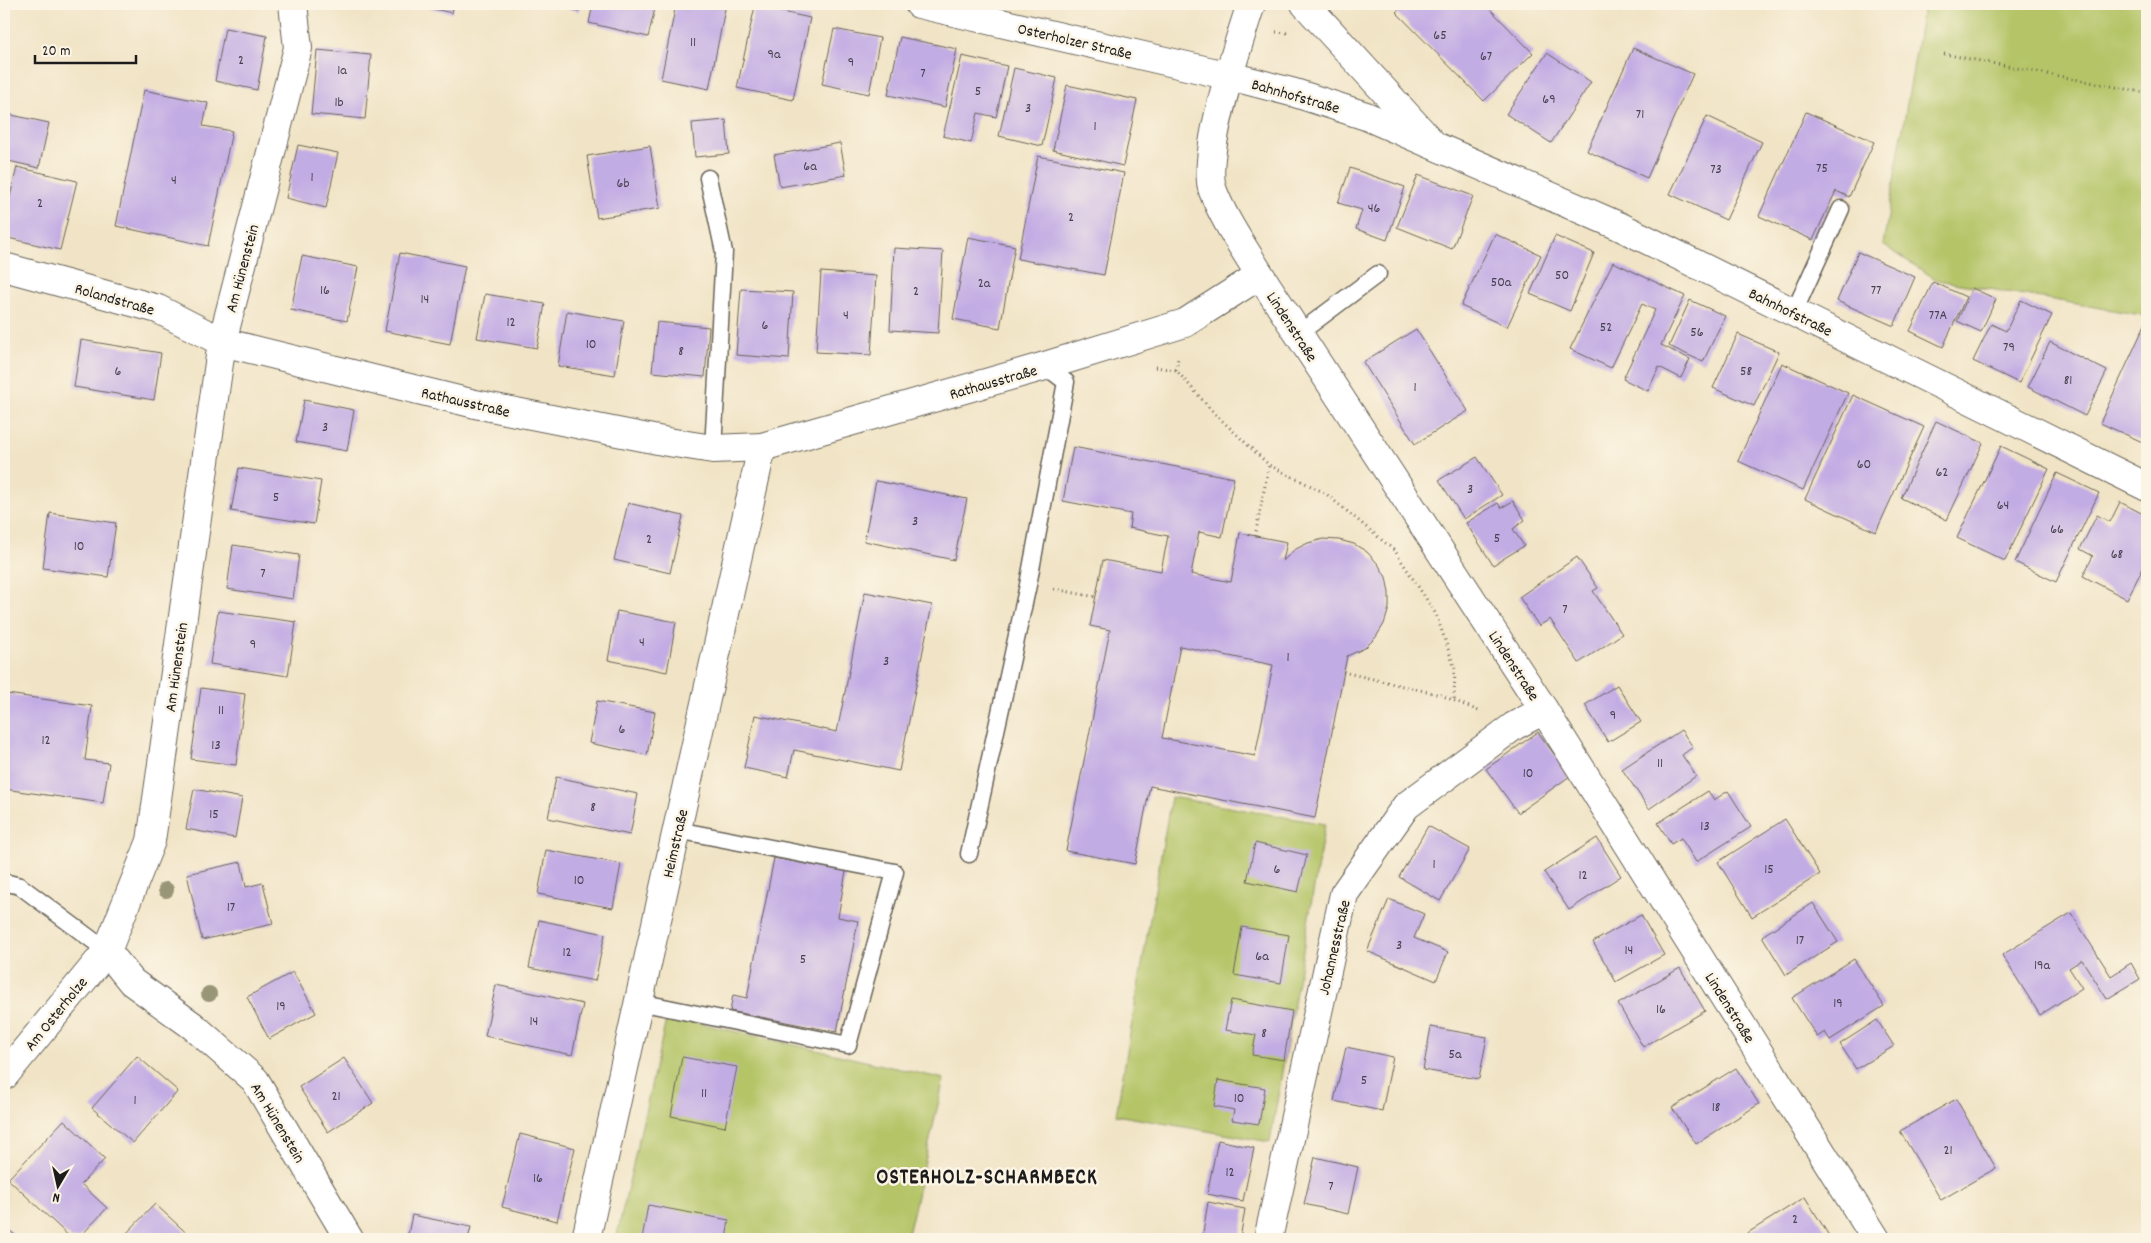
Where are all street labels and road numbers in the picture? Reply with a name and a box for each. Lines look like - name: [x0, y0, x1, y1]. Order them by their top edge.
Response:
- street label: Osterholzer Straße: [1015, 18, 1134, 67]
- street label: Bahnhofstraße: [1249, 74, 1342, 121]
- street label: Am Hünenstein: [221, 222, 266, 315]
- street label: Rolandstraße: [72, 278, 157, 323]
- street label: Bahnhofstraße: [1744, 283, 1836, 343]
- street label: Lindenstraße: [1260, 288, 1322, 367]
- street label: Rathausstraße: [947, 360, 1040, 407]
- street label: Rathausstraße: [419, 382, 512, 425]
- street label: Am Hünenstein: [160, 621, 195, 714]
- street label: Lindenstraße: [1482, 627, 1544, 706]
- street label: Heimstraße: [657, 807, 696, 880]
- street label: Johannesstraße: [1313, 898, 1358, 997]
- street label: Lindenstraße: [1698, 969, 1760, 1048]
- street label: Am Osterholze: [20, 973, 94, 1057]
- street label: Am Hünenstein: [244, 1079, 310, 1168]

